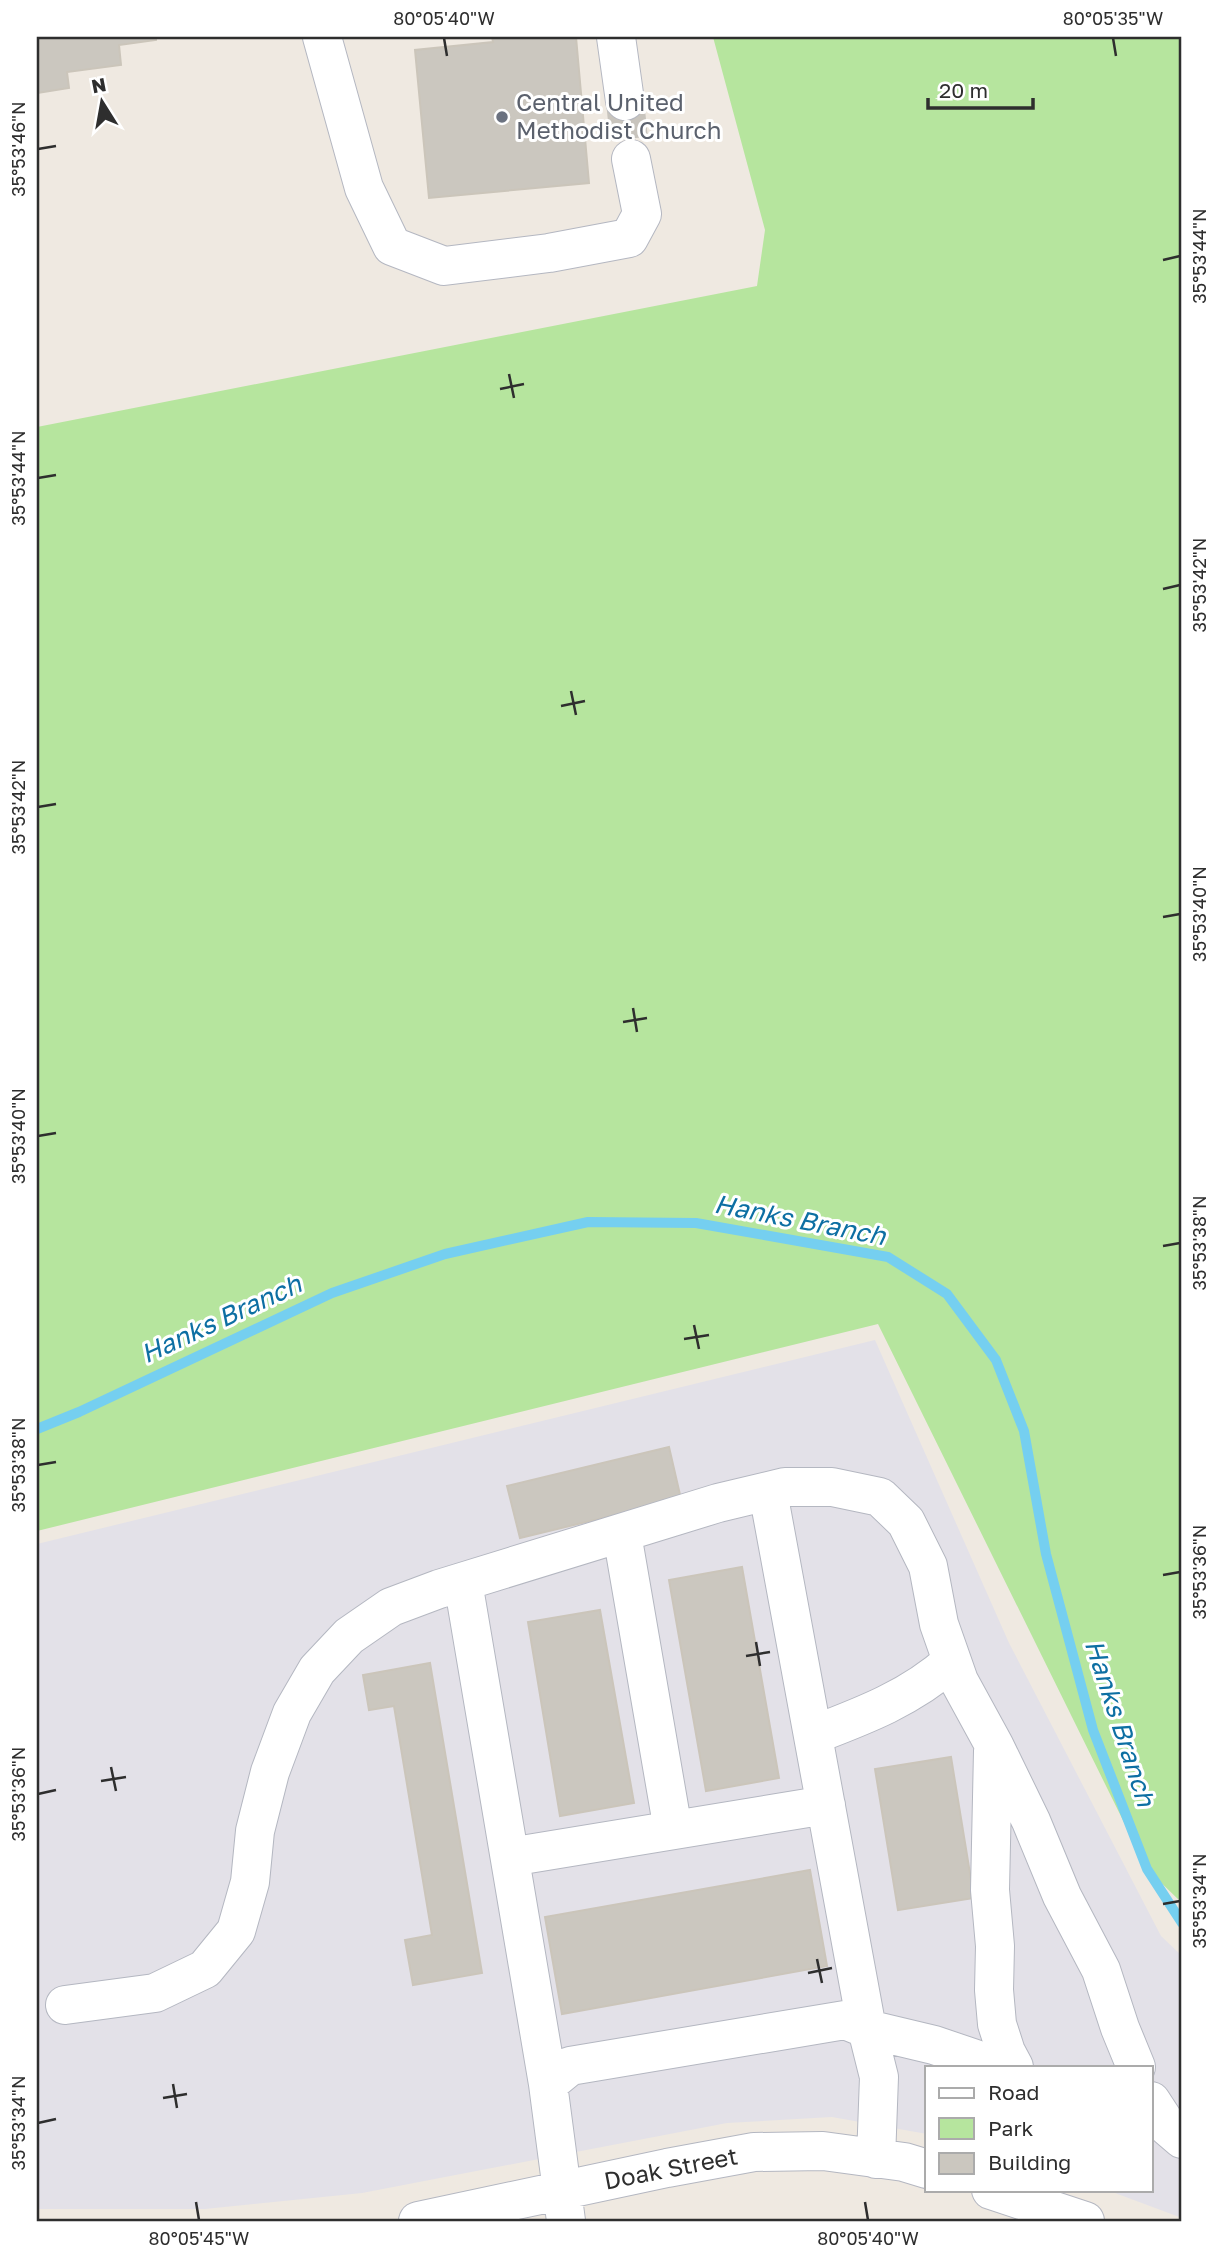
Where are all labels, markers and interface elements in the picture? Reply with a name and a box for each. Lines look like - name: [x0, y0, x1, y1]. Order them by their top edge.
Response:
- text: 80°05'40"W: [393, 7, 495, 29]
- text: 80°05'35"W: [1063, 7, 1163, 29]
- north arrow: [66, 66, 136, 136]
- scale bar: [928, 66, 1034, 110]
- text: N: [89, 72, 108, 97]
- text: 20 m: [939, 77, 988, 103]
- place label: Central United Methodist Church: [516, 87, 721, 144]
- text: 35°53'46"N: [7, 101, 29, 197]
- marker: Central United Methodist Church: [494, 109, 510, 125]
- text: 35°53'44"N: [1188, 208, 1210, 304]
- text: 35°53'44"N: [7, 430, 29, 526]
- text: 35°53'42"N: [1188, 537, 1210, 633]
- text: 35°53'42"N: [7, 759, 29, 855]
- text: 35°53'40"N: [1188, 866, 1210, 962]
- text: 35°53'40"N: [7, 1088, 29, 1184]
- water label: Hanks Branch: [712, 1188, 889, 1251]
- text: 35°53'38"N: [1188, 1195, 1210, 1291]
- water label: Hanks Branch: [136, 1267, 307, 1369]
- text: 35°53'38"N: [7, 1417, 29, 1513]
- text: 35°53'36"N: [1188, 1524, 1210, 1620]
- water label: Hanks Branch: [1079, 1636, 1162, 1811]
- text: 35°53'36"N: [7, 1746, 29, 1842]
- text: 35°53'34"N: [1188, 1853, 1210, 1949]
- legend: [925, 2066, 1152, 2192]
- text: 35°53'34"N: [7, 2075, 29, 2171]
- text: Road: [988, 2079, 1039, 2105]
- text: Park: [988, 2115, 1034, 2141]
- street label: Doak Street: [602, 2140, 740, 2195]
- text: Building: [988, 2149, 1071, 2175]
- text: 80°05'45"W: [149, 2227, 249, 2249]
- text: 80°05'40"W: [817, 2227, 919, 2249]

